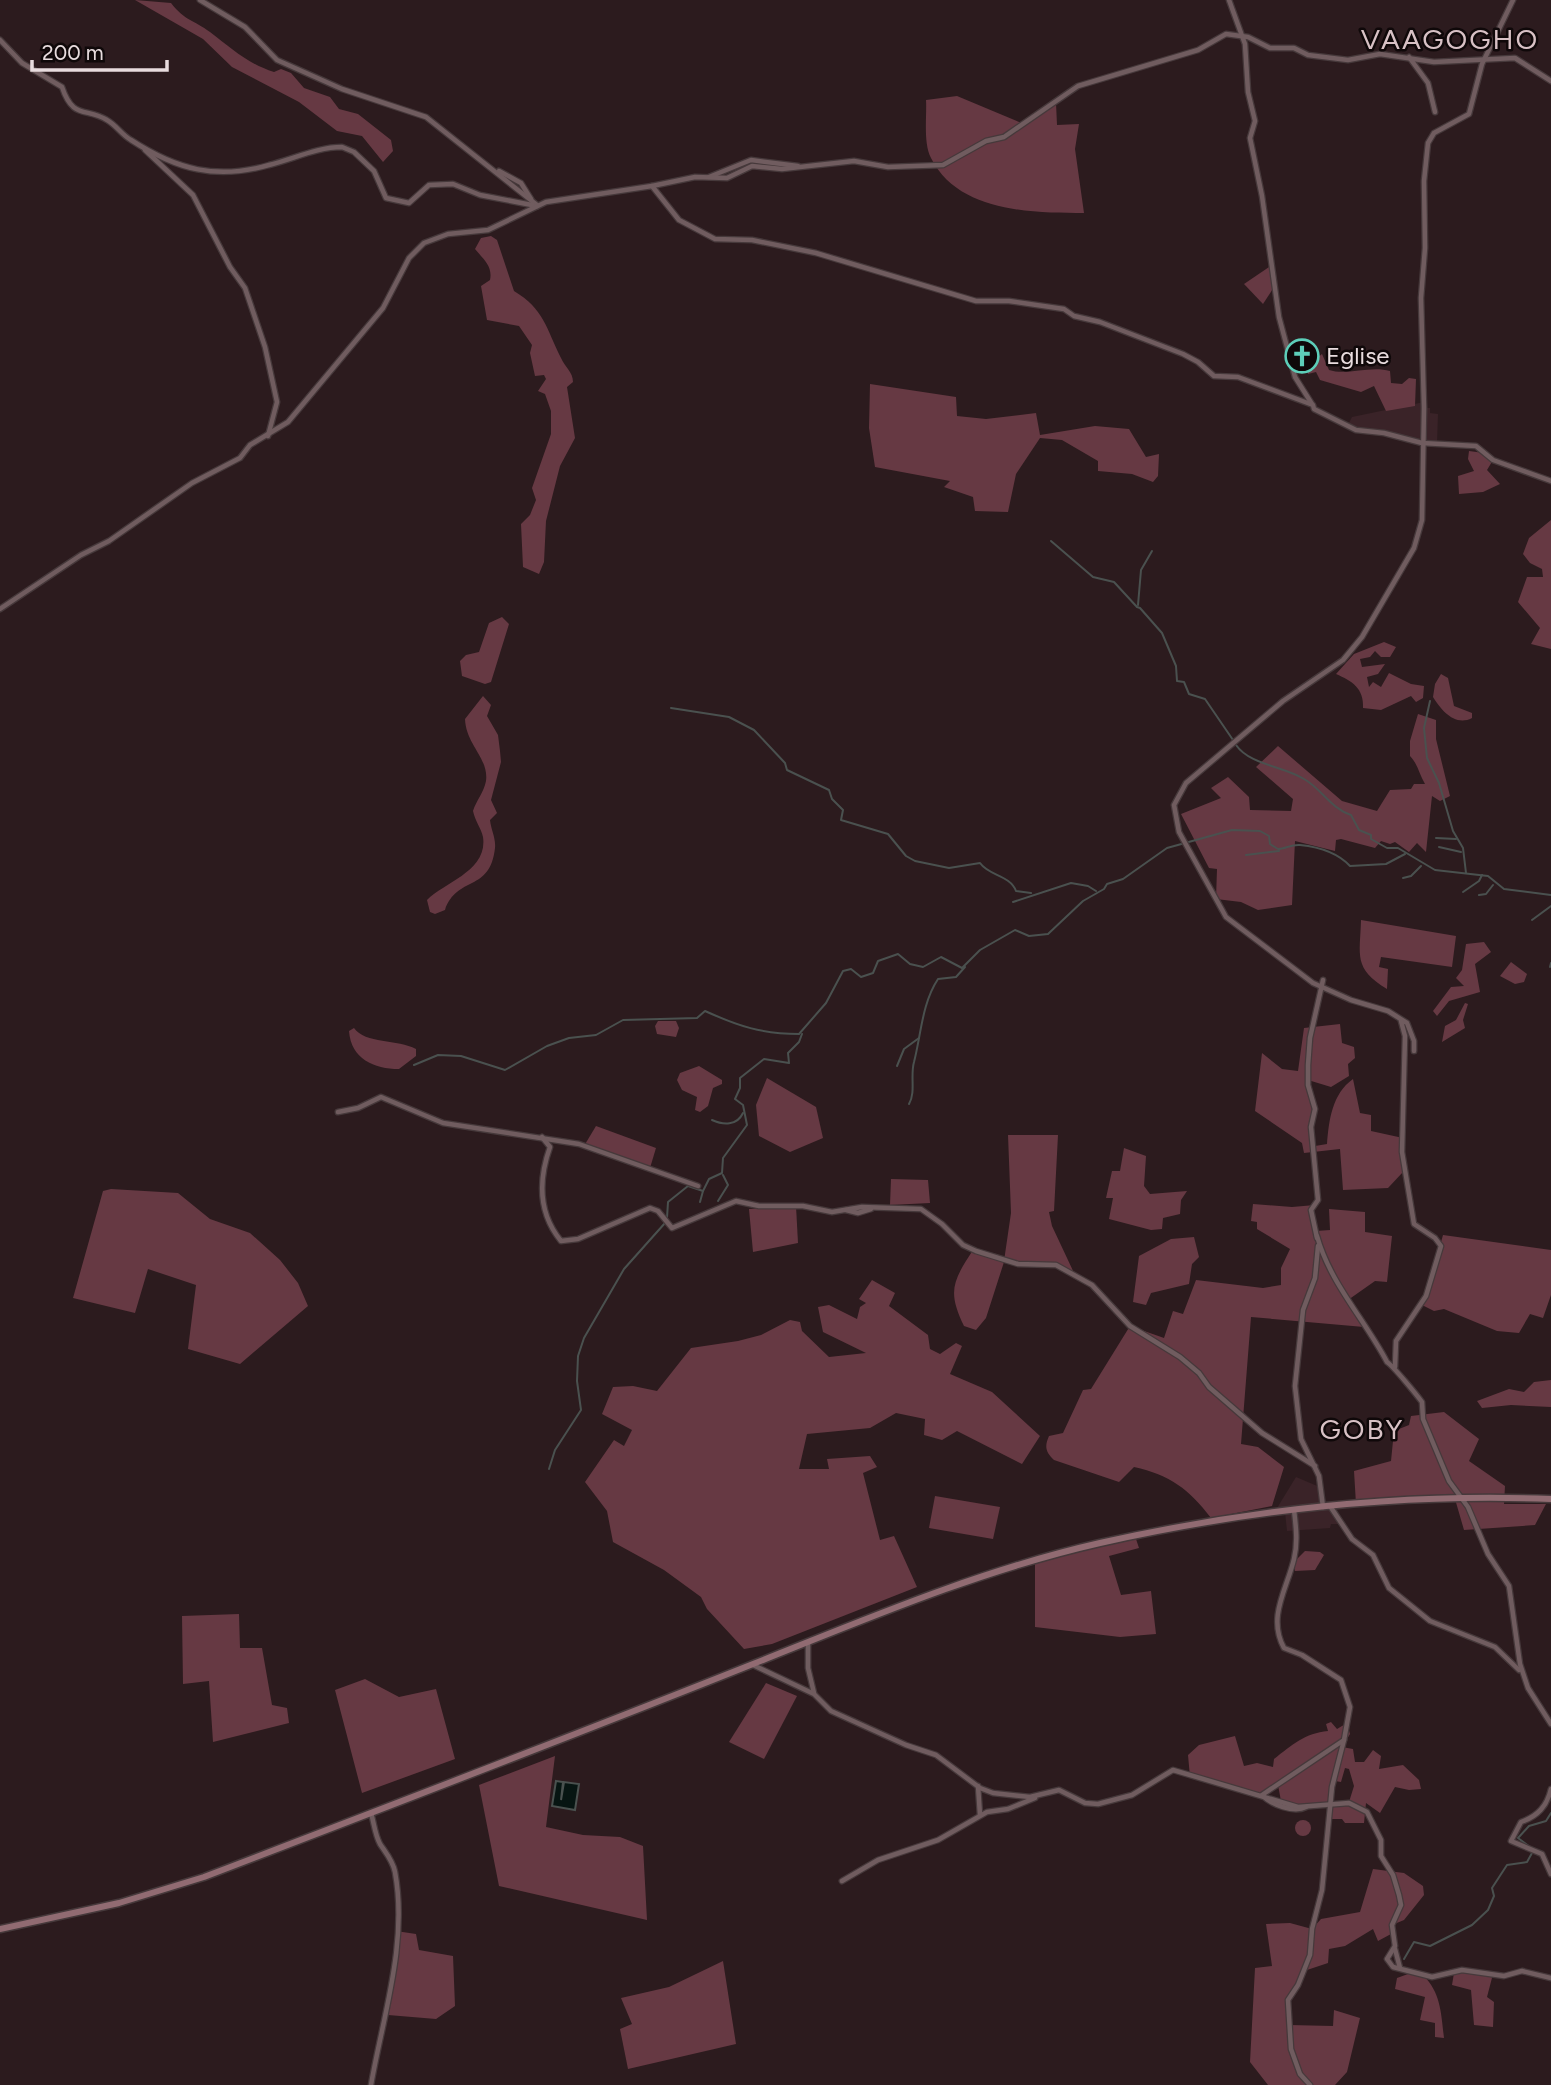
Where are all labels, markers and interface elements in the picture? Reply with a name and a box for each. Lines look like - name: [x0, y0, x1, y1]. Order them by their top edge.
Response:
- district label: VAAGOGHO: [1361, 22, 1539, 56]
- scale bar: [32, 28, 166, 72]
- text: 200 m: [42, 40, 104, 65]
- church icon: Eglise: [1283, 337, 1321, 375]
- place label: Eglise: [1326, 341, 1389, 370]
- district label: GOBY: [1319, 1412, 1405, 1446]

